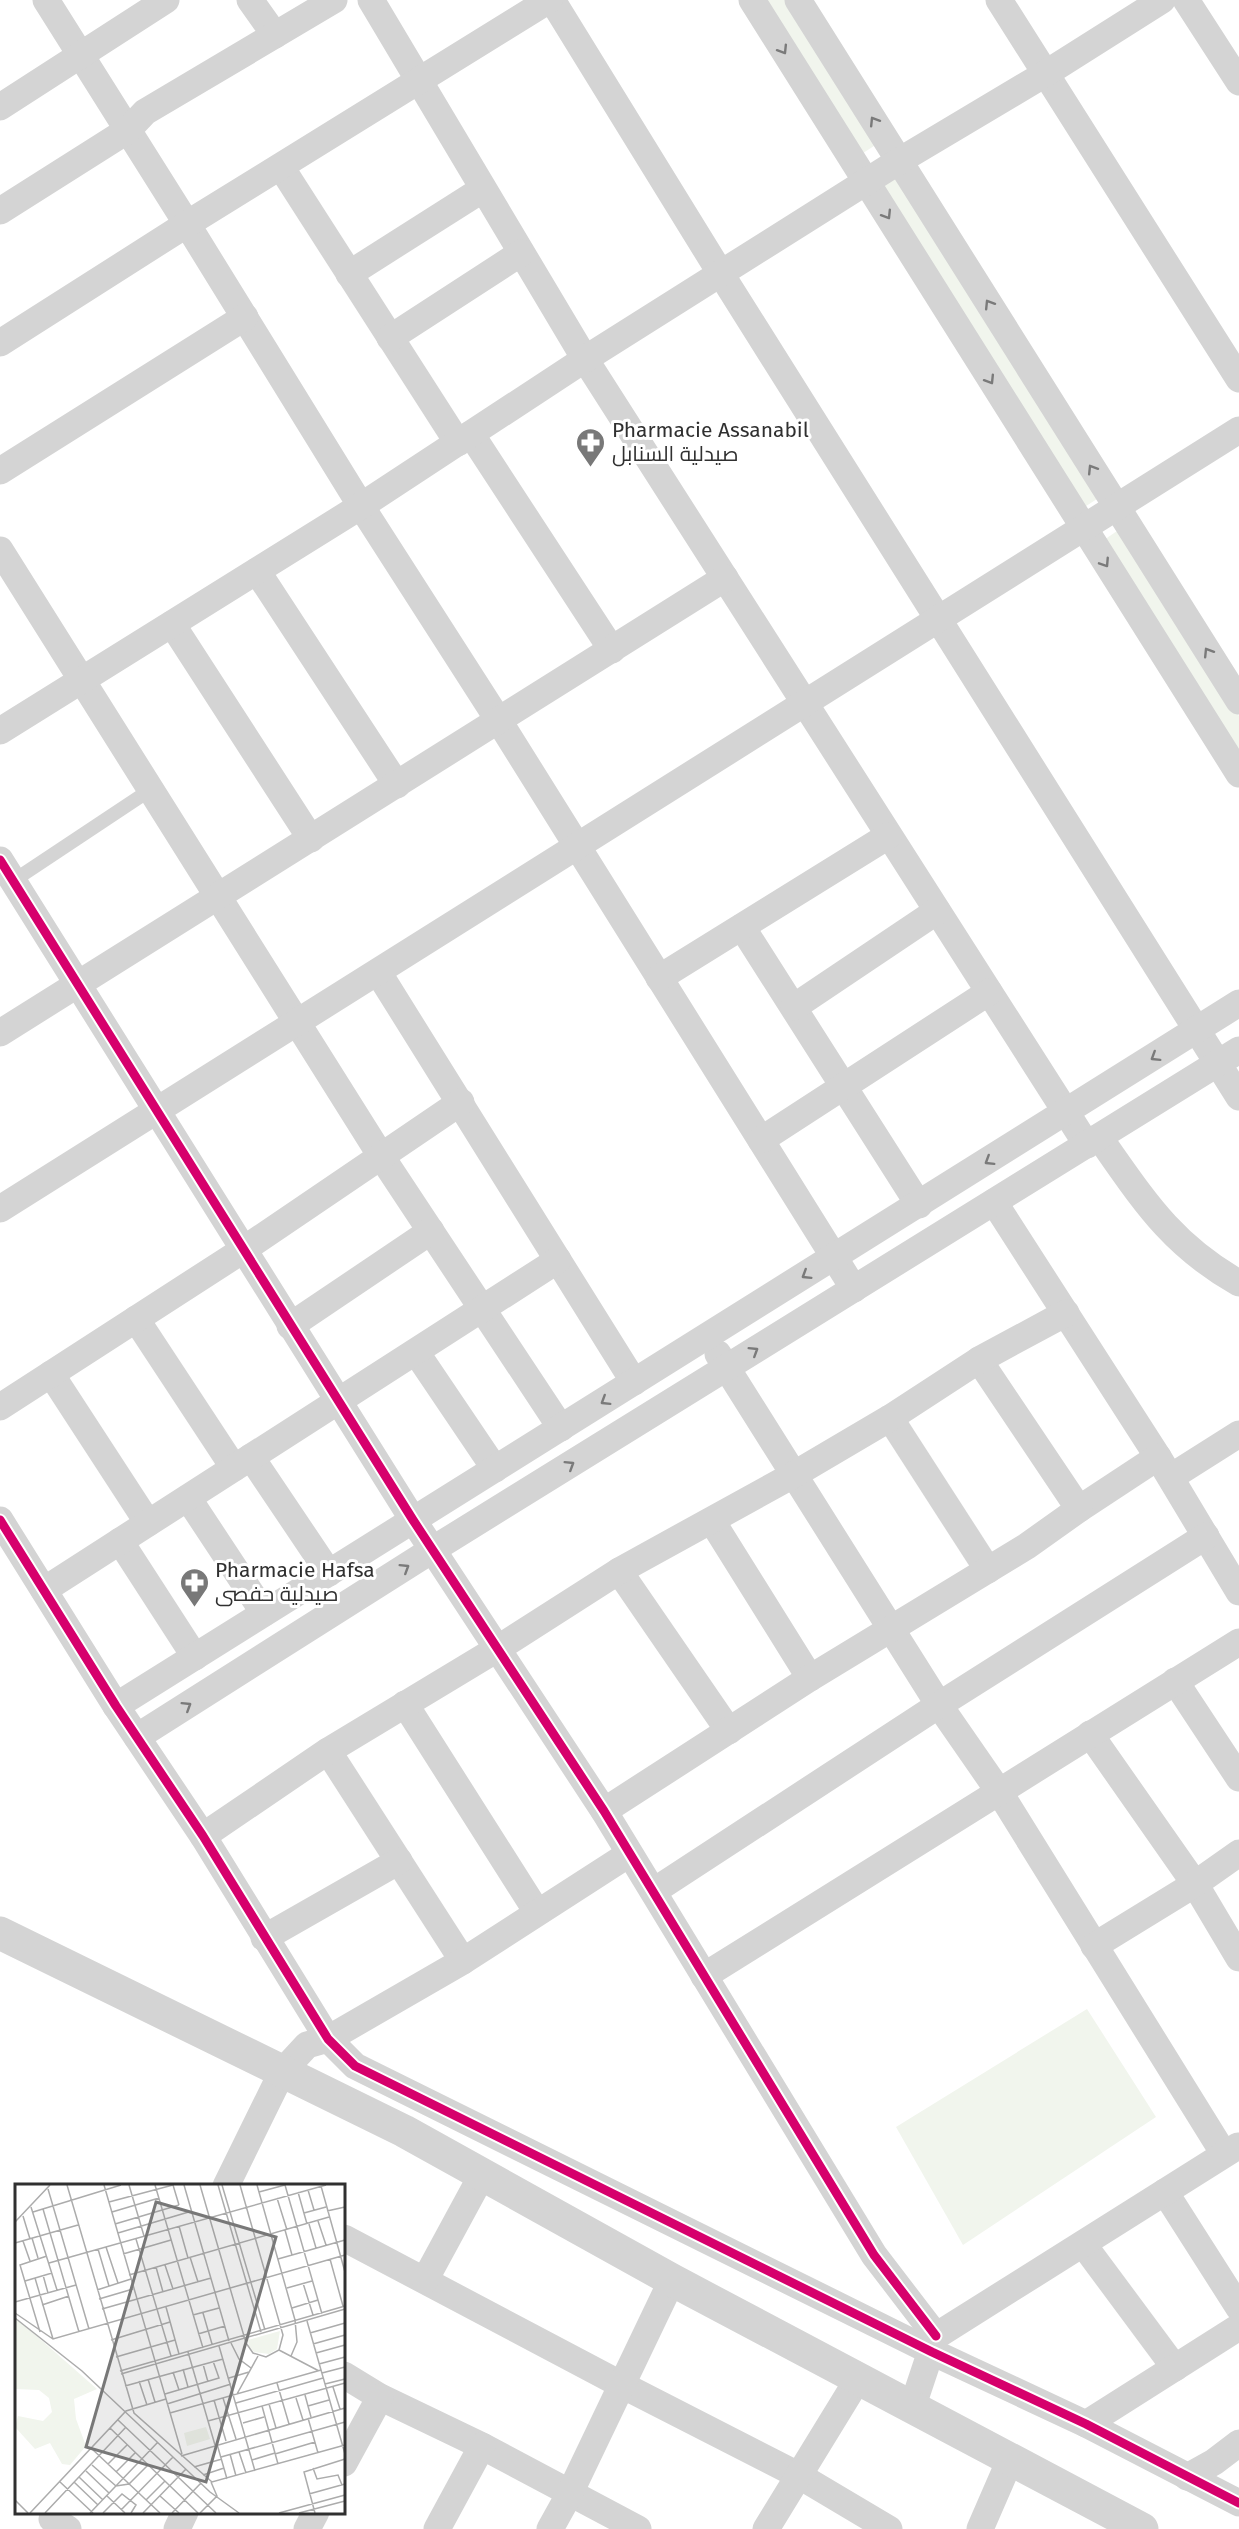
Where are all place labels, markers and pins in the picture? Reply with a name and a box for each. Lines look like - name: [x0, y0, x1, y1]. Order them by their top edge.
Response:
- place label: Pharmacie Assanabil صيدلية السنابل: [612, 417, 809, 467]
- pharmacy icon: Pharmacie Assanabil صيدلية السنابل: [575, 426, 607, 468]
- place label: Pharmacie Hafsa صيدلية حفصى: [215, 1557, 375, 1607]
- pharmacy icon: Pharmacie Hafsa صيدلية حفصى: [178, 1566, 210, 1608]

